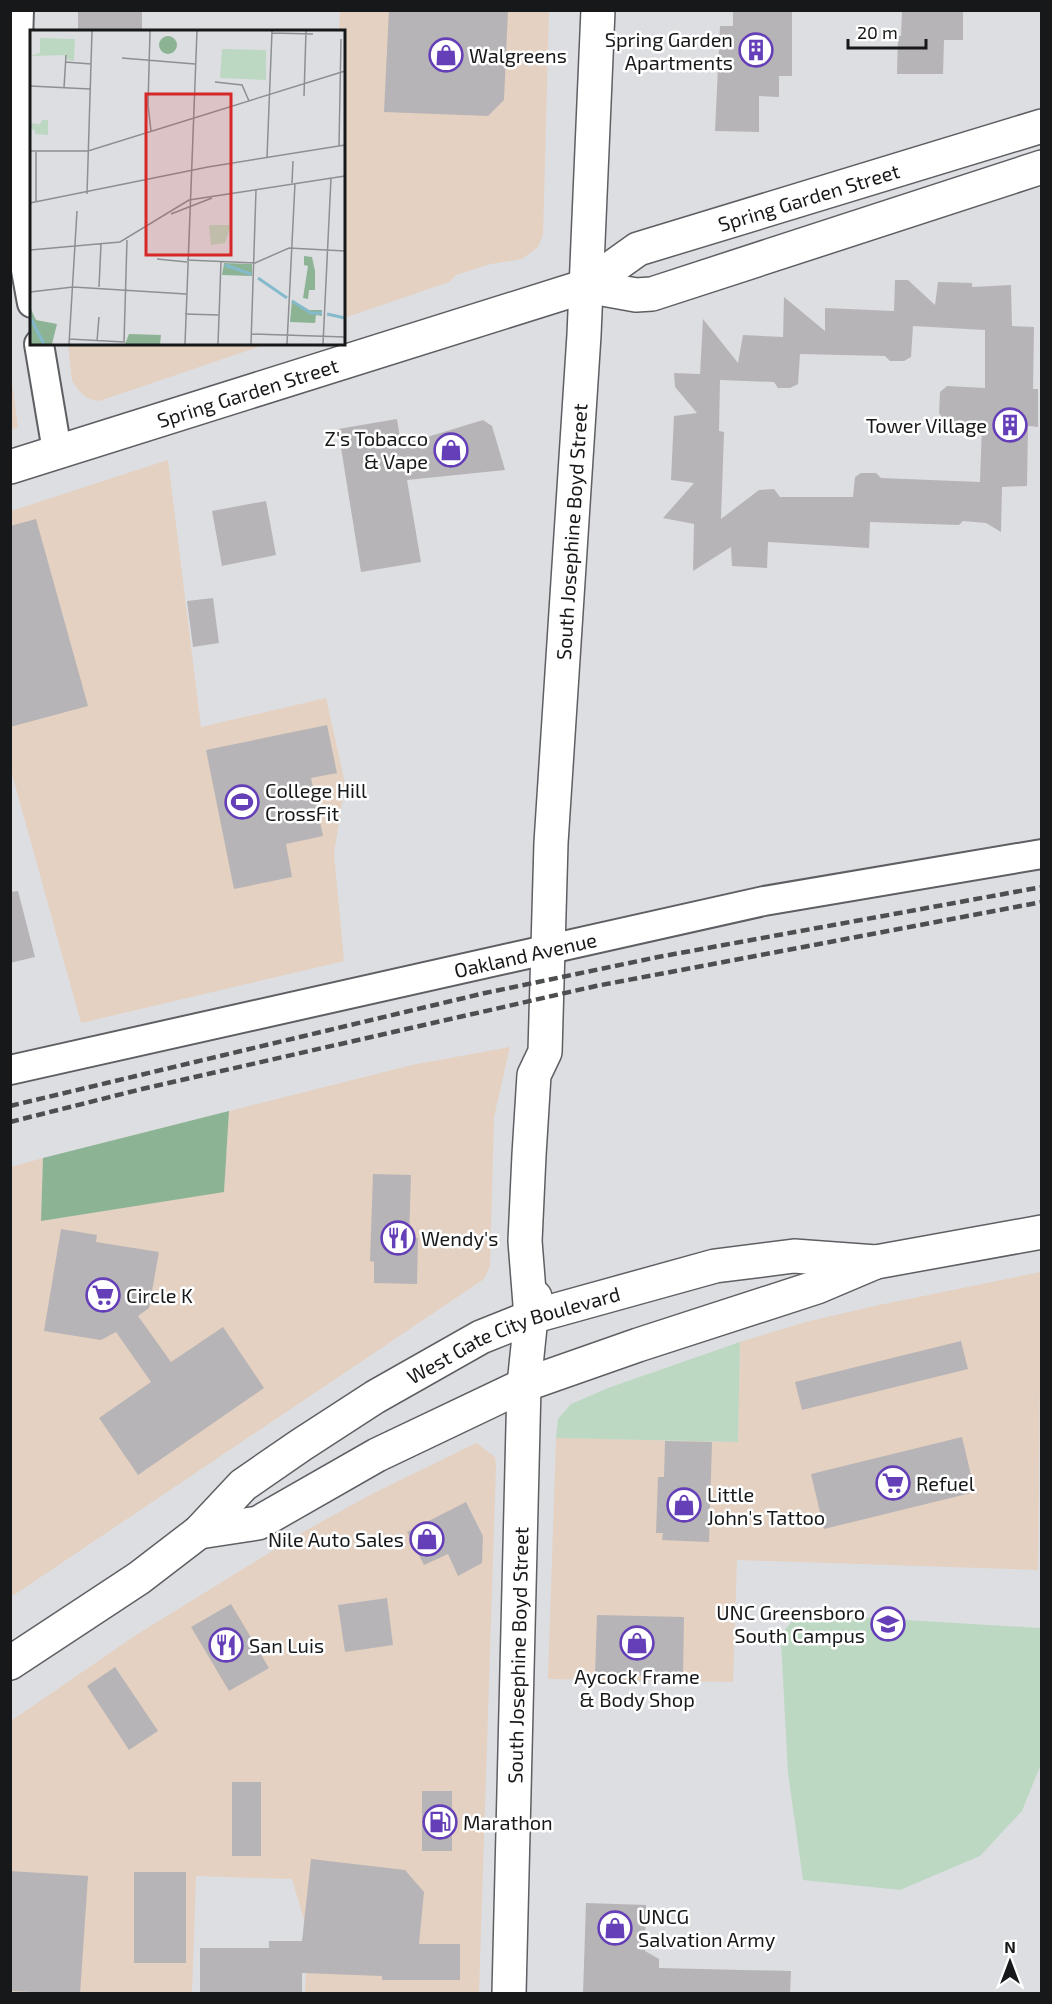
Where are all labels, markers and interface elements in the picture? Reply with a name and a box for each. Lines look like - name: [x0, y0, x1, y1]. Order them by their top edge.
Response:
- scale bar: [848, 12, 926, 50]
- text: 20 m: [857, 21, 898, 43]
- place label: Spring Garden Apartments: [605, 27, 733, 74]
- inset map: [30, 30, 345, 345]
- building icon: Spring Garden Apartments: [738, 32, 774, 68]
- shop icon: Walgreens: [428, 37, 464, 73]
- place label: Walgreens: [469, 43, 567, 67]
- street label: Spring Garden Street: [715, 158, 903, 236]
- street label: Spring Garden Street: [154, 353, 341, 432]
- street label: South Josephine Boyd Street: [551, 402, 592, 661]
- building icon: Tower Village: [992, 407, 1028, 443]
- place label: Tower Village: [866, 413, 987, 437]
- place label: Z's Tobacco & Vape: [325, 426, 428, 473]
- shop icon: Z's Tobacco & Vape: [433, 432, 469, 468]
- place label: College Hill CrossFit: [265, 778, 367, 825]
- sports icon: College Hill CrossFit: [224, 784, 260, 820]
- street label: Oakland Avenue: [452, 927, 599, 982]
- restaurant icon: Wendy's: [380, 1220, 416, 1256]
- place label: Wendy's: [421, 1226, 498, 1250]
- supermarket icon: Circle K: [85, 1277, 121, 1313]
- street label: West Gate City Boulevard: [402, 1281, 623, 1389]
- place label: Circle K: [126, 1283, 193, 1307]
- supermarket icon: Refuel: [875, 1465, 911, 1501]
- place label: Refuel: [916, 1471, 975, 1495]
- place label: Little John's Tattoo: [707, 1482, 825, 1529]
- shop icon: Little John's Tattoo: [666, 1487, 702, 1523]
- shop icon: Nile Auto Sales: [409, 1521, 445, 1557]
- street label: South Josephine Boyd Street: [502, 1526, 533, 1784]
- place label: Nile Auto Sales: [268, 1527, 404, 1551]
- place label: UNC Greensboro South Campus: [716, 1600, 865, 1647]
- school or university icon: UNC Greensboro South Campus: [870, 1606, 906, 1642]
- shop icon: Aycock Frame & Body Shop: [619, 1625, 655, 1661]
- restaurant icon: San Luis: [208, 1627, 244, 1663]
- place label: San Luis: [249, 1633, 324, 1657]
- place label: Aycock Frame & Body Shop: [574, 1664, 700, 1711]
- fuel station icon: Marathon: [422, 1804, 458, 1840]
- place label: Marathon: [463, 1810, 553, 1834]
- place label: UNCG Salvation Army: [638, 1904, 776, 1951]
- shop icon: UNCG Salvation Army: [597, 1910, 633, 1946]
- north arrow: [980, 1932, 1040, 1992]
- text: N: [1004, 1937, 1016, 1956]

